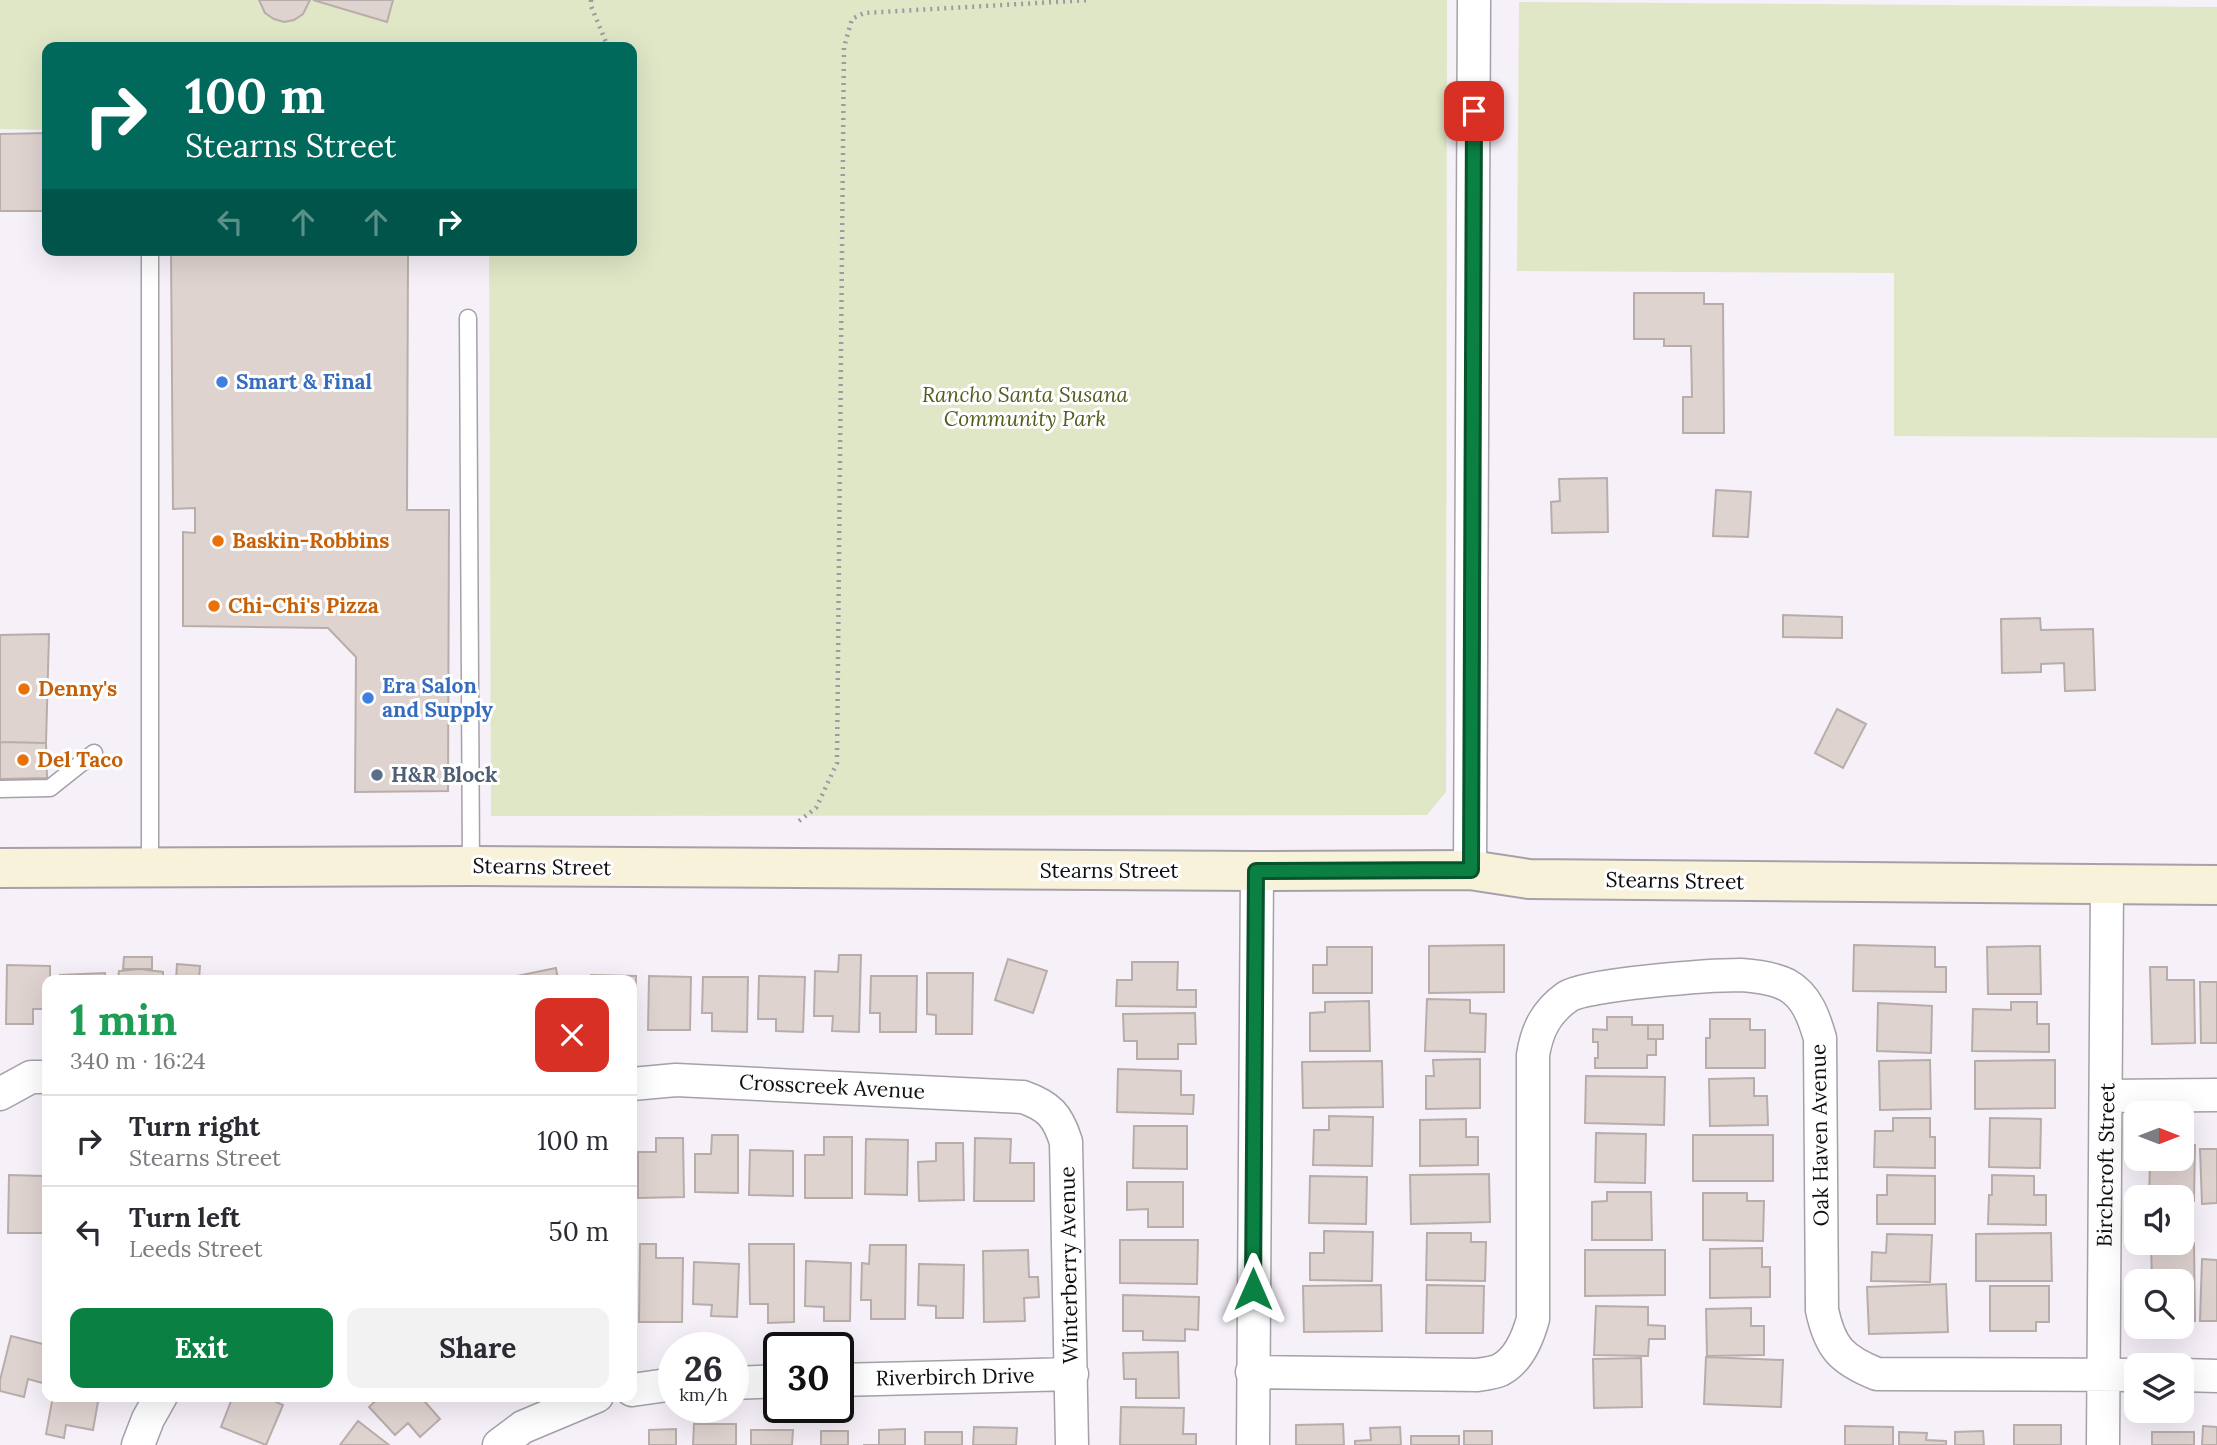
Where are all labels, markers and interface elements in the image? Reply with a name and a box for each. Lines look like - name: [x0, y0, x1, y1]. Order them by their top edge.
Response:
- text: 100 m: [185, 64, 325, 126]
- icon: right: [70, 70, 161, 161]
- pin: [1444, 81, 1504, 141]
- icon: arrive: [1455, 92, 1493, 130]
- text: Stearns Street: [185, 125, 396, 166]
- icon: left: [211, 203, 249, 241]
- icon: ahead: [284, 203, 322, 241]
- icon: ahead: [357, 203, 395, 241]
- icon: right: [430, 203, 468, 241]
- place label: Smart & Final: [236, 368, 373, 395]
- marker: Smart & Final: [214, 374, 230, 390]
- park label: Rancho Santa Susana Community Park: [922, 381, 1129, 432]
- place label: Baskin-Robbins: [232, 527, 389, 554]
- marker: Baskin-Robbins: [210, 533, 226, 549]
- place label: Chi-Chi's Pizza: [228, 592, 379, 619]
- marker: Chi-Chi's Pizza: [206, 598, 222, 614]
- place label: Era Salon and Supply: [382, 672, 493, 723]
- place label: Denny's: [38, 675, 117, 702]
- marker: Denny's: [16, 681, 32, 697]
- marker: Era Salon and Supply: [360, 690, 376, 706]
- place label: Del Taco: [37, 746, 123, 773]
- marker: Del Taco: [15, 752, 31, 768]
- place label: H&R Block: [391, 761, 498, 788]
- marker: H&R Block: [369, 767, 385, 783]
- street label: Stearns Street: [472, 852, 612, 881]
- street label: Stearns Street: [1040, 857, 1179, 884]
- street label: Stearns Street: [1605, 866, 1745, 895]
- text: 1 min: [70, 993, 177, 1047]
- button: close: [535, 998, 609, 1072]
- street label: Oak Haven Avenue: [1804, 1044, 1835, 1226]
- text: 340 m · 16:24: [70, 1046, 206, 1075]
- street label: Crosscreek Avenue: [738, 1068, 926, 1105]
- street label: Birchcroft Street: [2091, 1082, 2120, 1247]
- north arrow: [2124, 1101, 2194, 1171]
- map controls: [2124, 1101, 2194, 1423]
- text: Turn right: [129, 1110, 260, 1143]
- icon: right: [70, 1122, 108, 1160]
- text: 100 m: [537, 1124, 609, 1157]
- text: Stearns Street: [129, 1143, 281, 1172]
- street label: Winterberry Avenue: [1053, 1166, 1084, 1364]
- button: sound: [2124, 1185, 2194, 1255]
- text: Turn left: [129, 1201, 240, 1234]
- icon: left: [70, 1213, 108, 1251]
- text: 50 m: [549, 1215, 609, 1248]
- text: Leeds Street: [129, 1234, 263, 1263]
- position arrow: [1216, 1252, 1290, 1326]
- button: search: [2124, 1269, 2194, 1339]
- button: Exit: [70, 1308, 333, 1388]
- button: Share: [347, 1308, 609, 1388]
- speed limit sign: 30: [763, 1332, 854, 1423]
- text: 26: [684, 1346, 723, 1391]
- button: layers: [2124, 1353, 2194, 1423]
- street label: Riverbirch Drive: [875, 1362, 1035, 1391]
- text: km/h: [679, 1383, 728, 1406]

